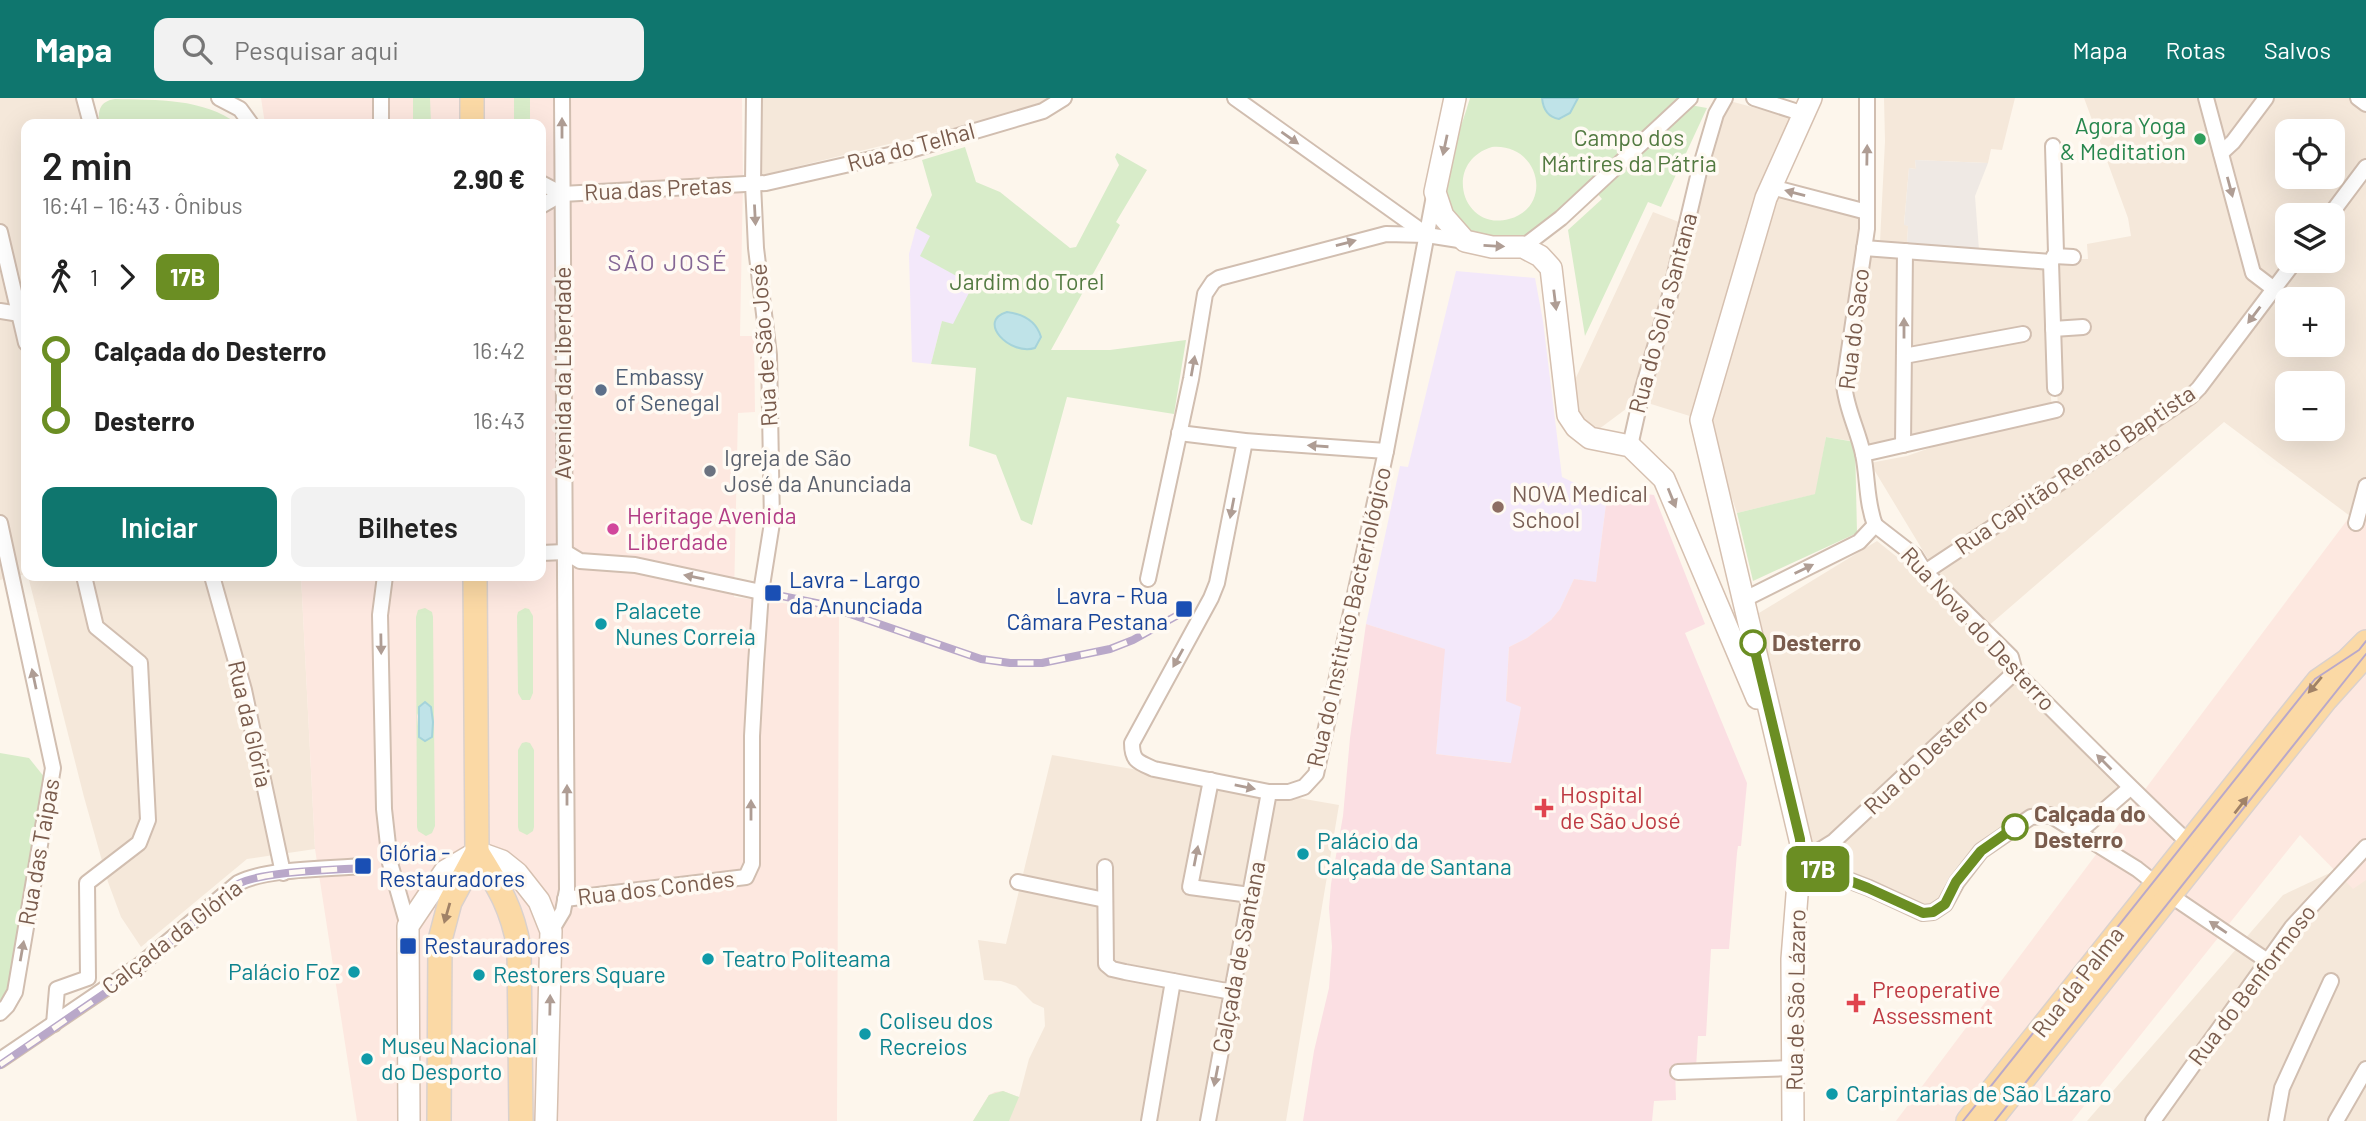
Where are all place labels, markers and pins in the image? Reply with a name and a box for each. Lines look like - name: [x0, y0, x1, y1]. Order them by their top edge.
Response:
- place label: Agora Yoga & Meditation: [2060, 111, 2186, 165]
- marker: Agora Yoga & Meditation: [2192, 131, 2208, 147]
- place label: Embassy of Senegal: [615, 362, 720, 416]
- marker: Embassy of Senegal: [593, 382, 609, 398]
- place label: Igreja de São José da Anunciada: [724, 443, 911, 497]
- marker: Igreja de São José da Anunciada: [702, 463, 718, 479]
- place label: NOVA Medical School: [1512, 479, 1648, 533]
- marker: NOVA Medical School: [1490, 499, 1506, 515]
- place label: Heritage Avenida Liberdade: [627, 501, 797, 555]
- marker: Heritage Avenida Liberdade: [605, 521, 621, 537]
- place label: Lavra - Largo da Anunciada: [789, 565, 923, 619]
- place label: Lavra - Rua Câmara Pestana: [1006, 581, 1168, 635]
- marker: Lavra - Largo da Anunciada: [763, 583, 783, 603]
- place label: Palacete Nunes Correia: [615, 596, 756, 650]
- marker: Lavra - Rua Câmara Pestana: [1174, 599, 1194, 619]
- marker: Palacete Nunes Correia: [593, 616, 609, 632]
- place label: Desterro: [1772, 628, 1861, 656]
- marker: Desterro: [1740, 630, 1766, 656]
- place label: Hospital de São José: [1560, 780, 1681, 834]
- marker: Hospital de São José: [1534, 798, 1554, 818]
- place label: Calçada do Desterro: [2034, 799, 2146, 853]
- marker: Calçada do Desterro: [2002, 814, 2028, 840]
- place label: Palácio da Calçada de Santana: [1317, 826, 1512, 880]
- place label: Glória - Restauradores: [379, 838, 525, 892]
- marker: Palácio da Calçada de Santana: [1295, 846, 1311, 862]
- marker: Glória - Restauradores: [353, 856, 373, 876]
- place label: Restauradores: [424, 931, 570, 959]
- marker: Restauradores: [398, 936, 418, 956]
- place label: Teatro Politeama: [722, 944, 891, 972]
- marker: Teatro Politeama: [700, 951, 716, 967]
- place label: Palácio Foz: [228, 957, 340, 985]
- place label: Restorers Square: [493, 960, 666, 988]
- marker: Palácio Foz: [346, 964, 362, 980]
- marker: Restorers Square: [471, 967, 487, 983]
- place label: Preoperative Assessment: [1872, 975, 2000, 1029]
- marker: Preoperative Assessment: [1846, 993, 1866, 1013]
- place label: Coliseu dos Recreios: [879, 1006, 993, 1060]
- marker: Coliseu dos Recreios: [857, 1026, 873, 1042]
- place label: Museu Nacional do Desporto: [381, 1031, 537, 1085]
- marker: Museu Nacional do Desporto: [359, 1051, 375, 1067]
- place label: Carpintarias de São Lázaro: [1846, 1079, 2112, 1107]
- marker: Carpintarias de São Lázaro: [1824, 1086, 1840, 1102]

